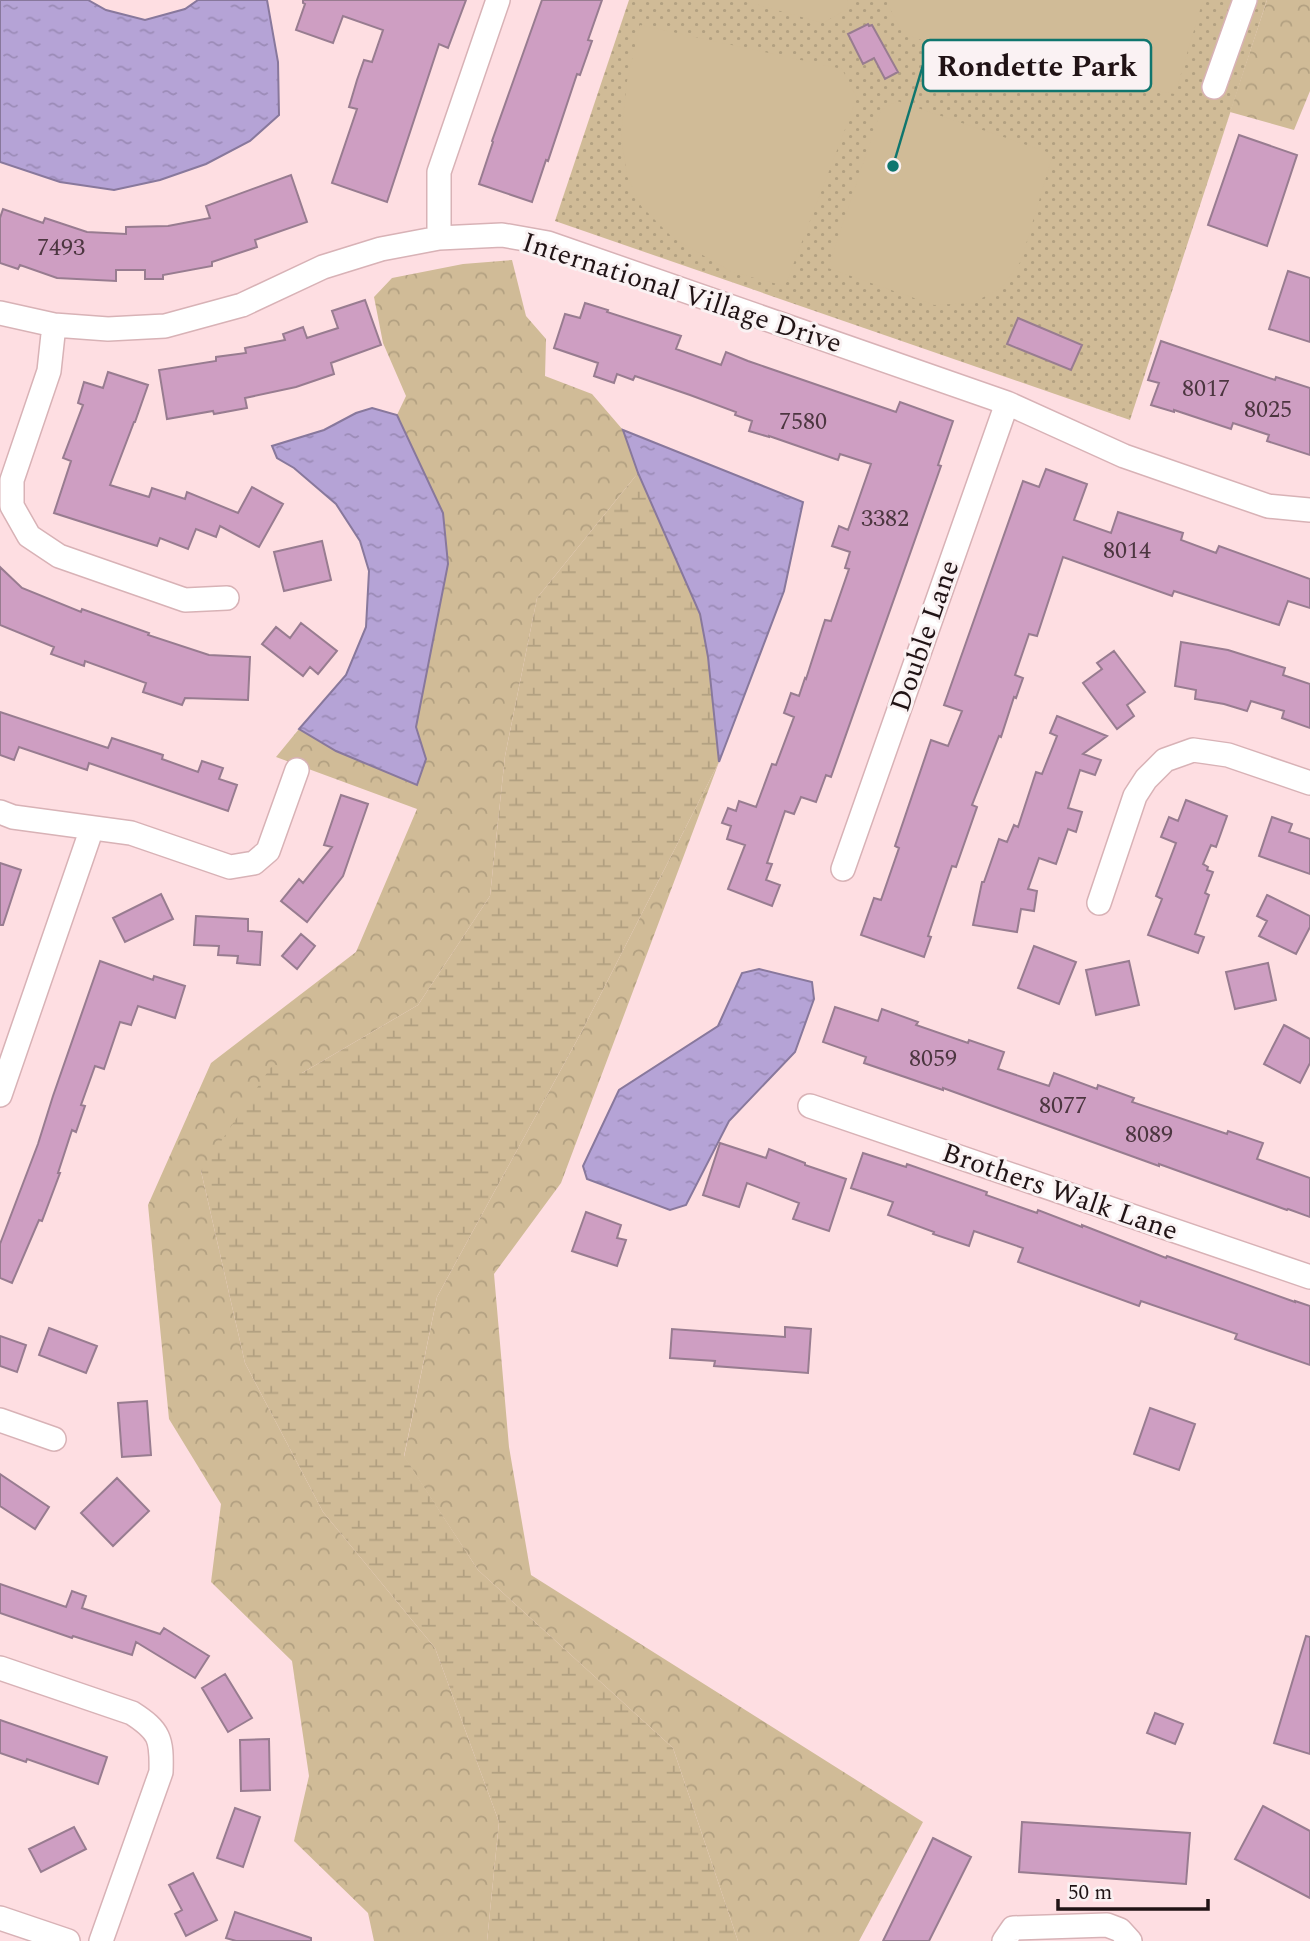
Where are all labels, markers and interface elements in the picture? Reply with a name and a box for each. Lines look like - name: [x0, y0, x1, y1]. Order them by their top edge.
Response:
- callout: Rondette Park: [923, 40, 1151, 91]
- text: Rondette Park: [937, 44, 1137, 90]
- street label: International Village Drive: [517, 221, 847, 365]
- house number: 7493: [37, 230, 85, 266]
- house number: 8017: [1182, 371, 1230, 407]
- house number: 8025: [1244, 392, 1292, 428]
- house number: 7580: [779, 404, 827, 440]
- house number: 3382: [861, 501, 909, 537]
- house number: 8014: [1103, 533, 1151, 569]
- street label: Double Lane: [879, 554, 971, 718]
- house number: 8059: [909, 1041, 957, 1077]
- house number: 8077: [1039, 1088, 1087, 1124]
- house number: 8089: [1125, 1117, 1173, 1153]
- street label: Brothers Walk Lane: [936, 1131, 1184, 1253]
- scale bar: [1058, 1868, 1208, 1912]
- text: 50 m: [1068, 1877, 1112, 1909]

